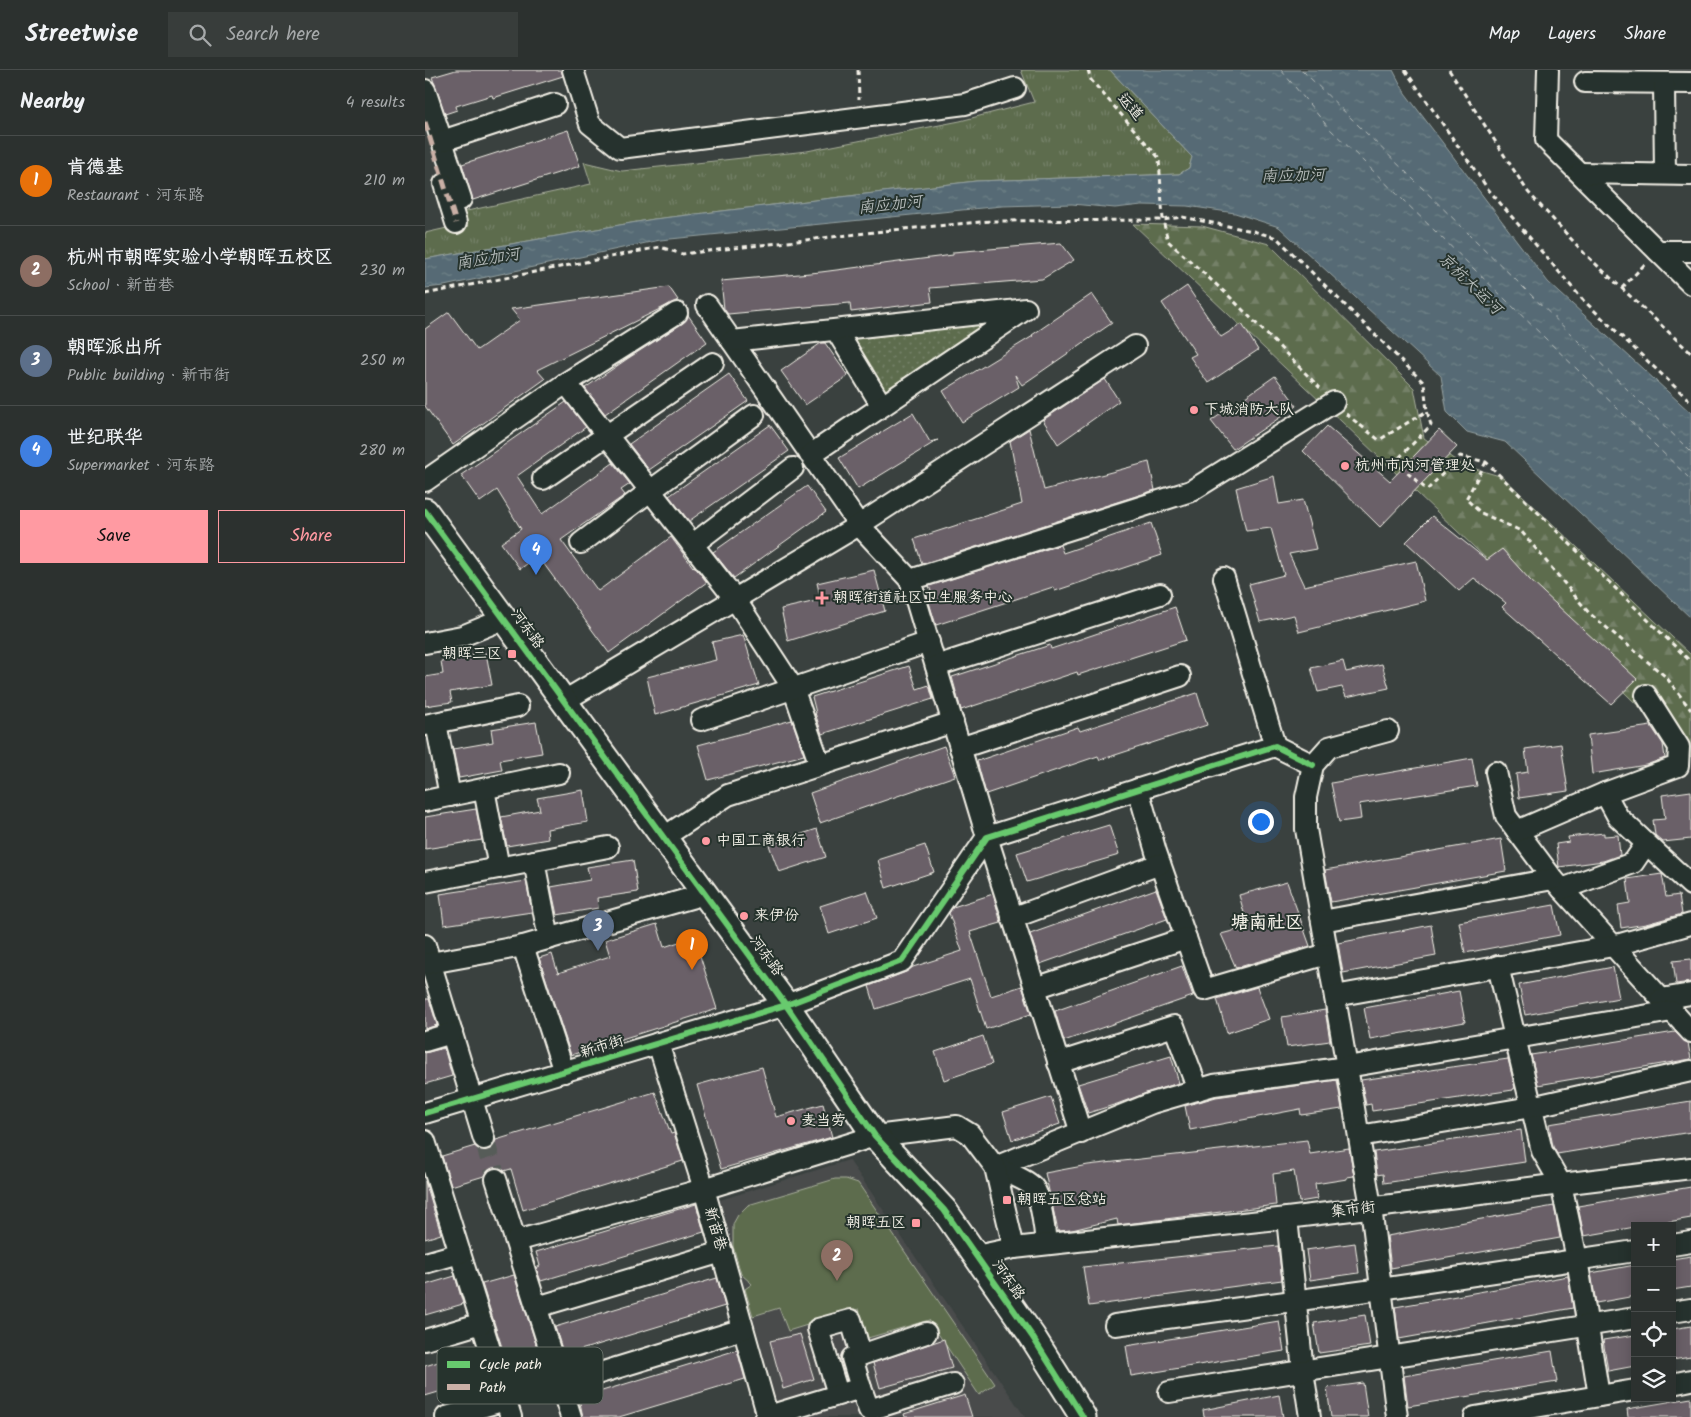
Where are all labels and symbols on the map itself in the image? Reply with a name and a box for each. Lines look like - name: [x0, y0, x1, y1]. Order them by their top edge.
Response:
- street label: 运道: [1111, 88, 1149, 126]
- water label: 南应加河: [1261, 162, 1328, 190]
- water label: 南应加河: [857, 189, 926, 221]
- water label: 南应加河: [454, 241, 525, 276]
- water label: 京杭大运河: [1433, 247, 1510, 323]
- place label: 下城消防大队: [1204, 398, 1294, 422]
- marker: 下城消防大队: [1188, 404, 1200, 416]
- place label: 杭州市内河管理处: [1355, 454, 1475, 478]
- marker: 杭州市内河管理处: [1339, 460, 1351, 472]
- pin: 4: [520, 534, 552, 575]
- place label: 朝晖街道社区卫生服务中心: [833, 586, 1013, 610]
- marker: 朝晖街道社区卫生服务中心: [815, 591, 829, 605]
- street label: 河东路: [504, 604, 550, 654]
- place label: 朝晖三区: [442, 642, 502, 666]
- marker: 朝晖三区: [506, 648, 518, 660]
- your location: [1248, 809, 1274, 835]
- place label: 中国工商银行: [716, 829, 806, 853]
- marker: 中国工商银行: [700, 835, 712, 847]
- place label: 来伊份: [754, 904, 799, 928]
- district label: 塘南社区: [1231, 909, 1303, 938]
- pin: 3: [582, 910, 614, 951]
- marker: 来伊份: [738, 910, 750, 922]
- pin: 1: [676, 929, 708, 970]
- street label: 河东路: [743, 931, 789, 981]
- street label: 新市街: [577, 1029, 627, 1065]
- place label: 麦当劳: [801, 1109, 846, 1133]
- marker: 麦当劳: [785, 1115, 797, 1127]
- place label: 朝晖五区总站: [1017, 1188, 1107, 1212]
- marker: 朝晖五区总站: [1001, 1194, 1013, 1206]
- street label: 集市街: [1329, 1195, 1377, 1225]
- street label: 新苗巷: [697, 1204, 733, 1254]
- place label: 朝晖五区: [846, 1211, 906, 1235]
- marker: 朝晖五区: [910, 1217, 922, 1229]
- pin: 2: [821, 1240, 853, 1281]
- street label: 河东路: [985, 1255, 1031, 1305]
- legend: [437, 1347, 603, 1404]
- text: Cycle path: [479, 1354, 542, 1376]
- text: Path: [479, 1377, 506, 1399]

